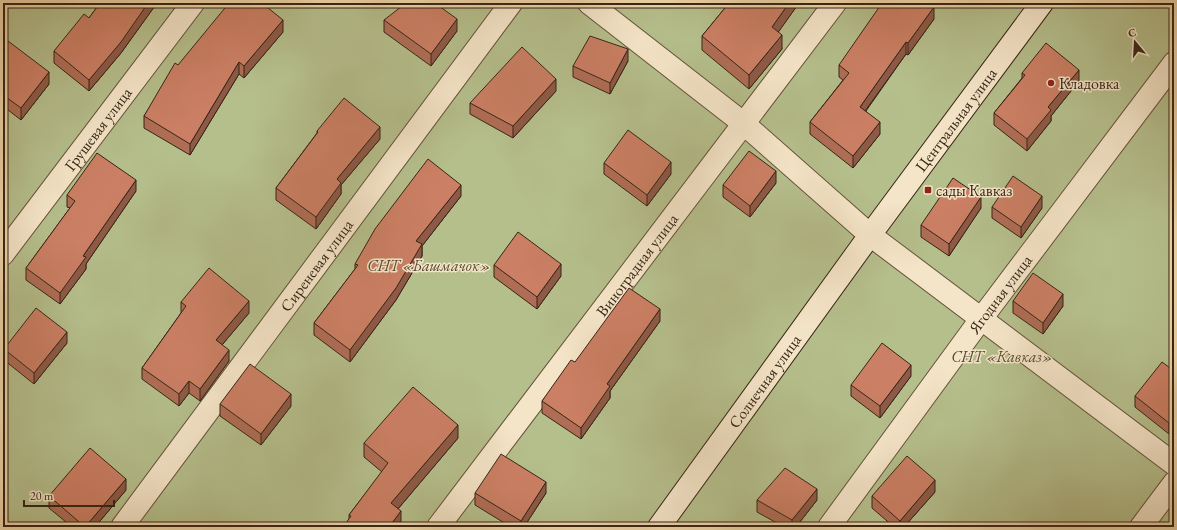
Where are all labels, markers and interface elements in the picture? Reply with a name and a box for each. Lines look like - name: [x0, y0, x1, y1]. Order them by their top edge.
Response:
- north arrow: [1115, 22, 1155, 62]
- text: С: [1126, 25, 1138, 40]
- street label: Центральная улица: [910, 63, 1001, 176]
- place label: Кладовка: [1059, 73, 1120, 94]
- marker: Кладовка: [1046, 78, 1056, 88]
- street label: Грушевая улица: [59, 82, 137, 175]
- place label: сады Кавказ: [936, 180, 1012, 201]
- marker: сады Кавказ: [923, 185, 933, 195]
- street label: Виноградная улица: [591, 209, 683, 320]
- street label: Сиреневая улица: [275, 214, 358, 316]
- street label: Ягодная улица: [963, 250, 1037, 339]
- park label: СНТ «Башмачок»: [367, 255, 491, 276]
- street label: Солнечная улица: [723, 330, 806, 432]
- park label: СНТ «Кавказ»: [951, 346, 1053, 367]
- scale bar: [24, 482, 114, 508]
- text: 20 m: [30, 488, 54, 504]

